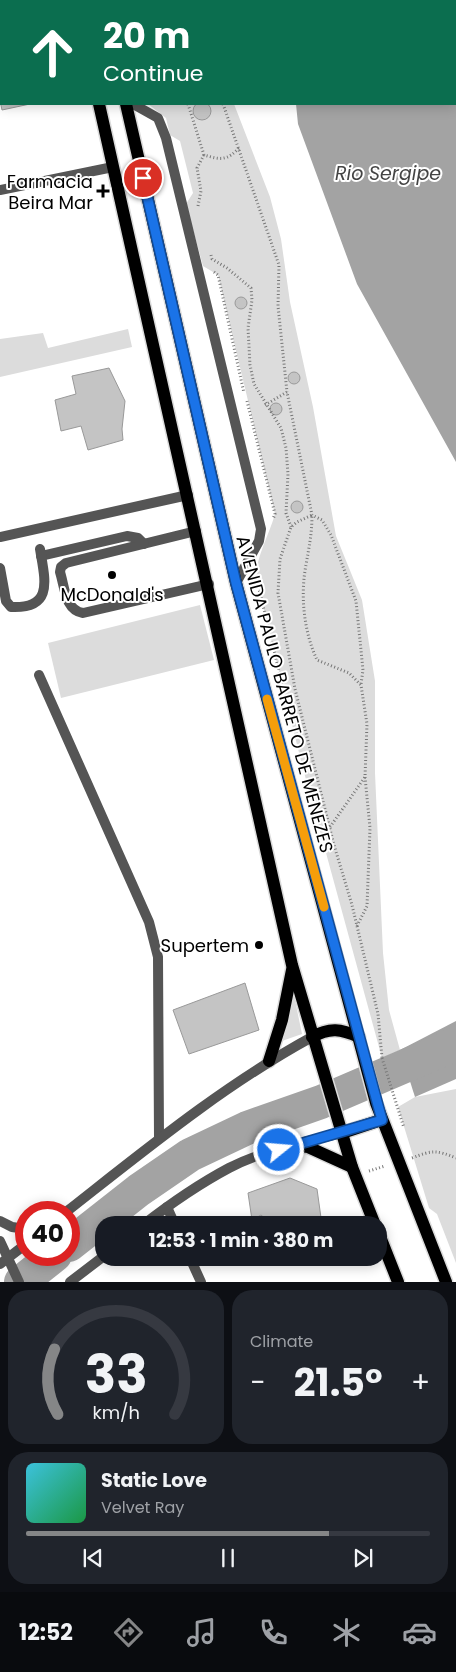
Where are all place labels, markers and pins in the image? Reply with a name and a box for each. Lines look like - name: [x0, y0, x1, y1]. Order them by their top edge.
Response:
- pin: [122, 157, 164, 199]
- place label: Farmacia Beira Mar: [7, 169, 93, 215]
- marker: Farmacia Beira Mar: [97, 185, 109, 197]
- marker: McDonald's: [106, 569, 118, 581]
- place label: McDonald's: [60, 582, 164, 607]
- place label: Supertem: [161, 933, 249, 958]
- marker: Supertem: [253, 939, 265, 951]

